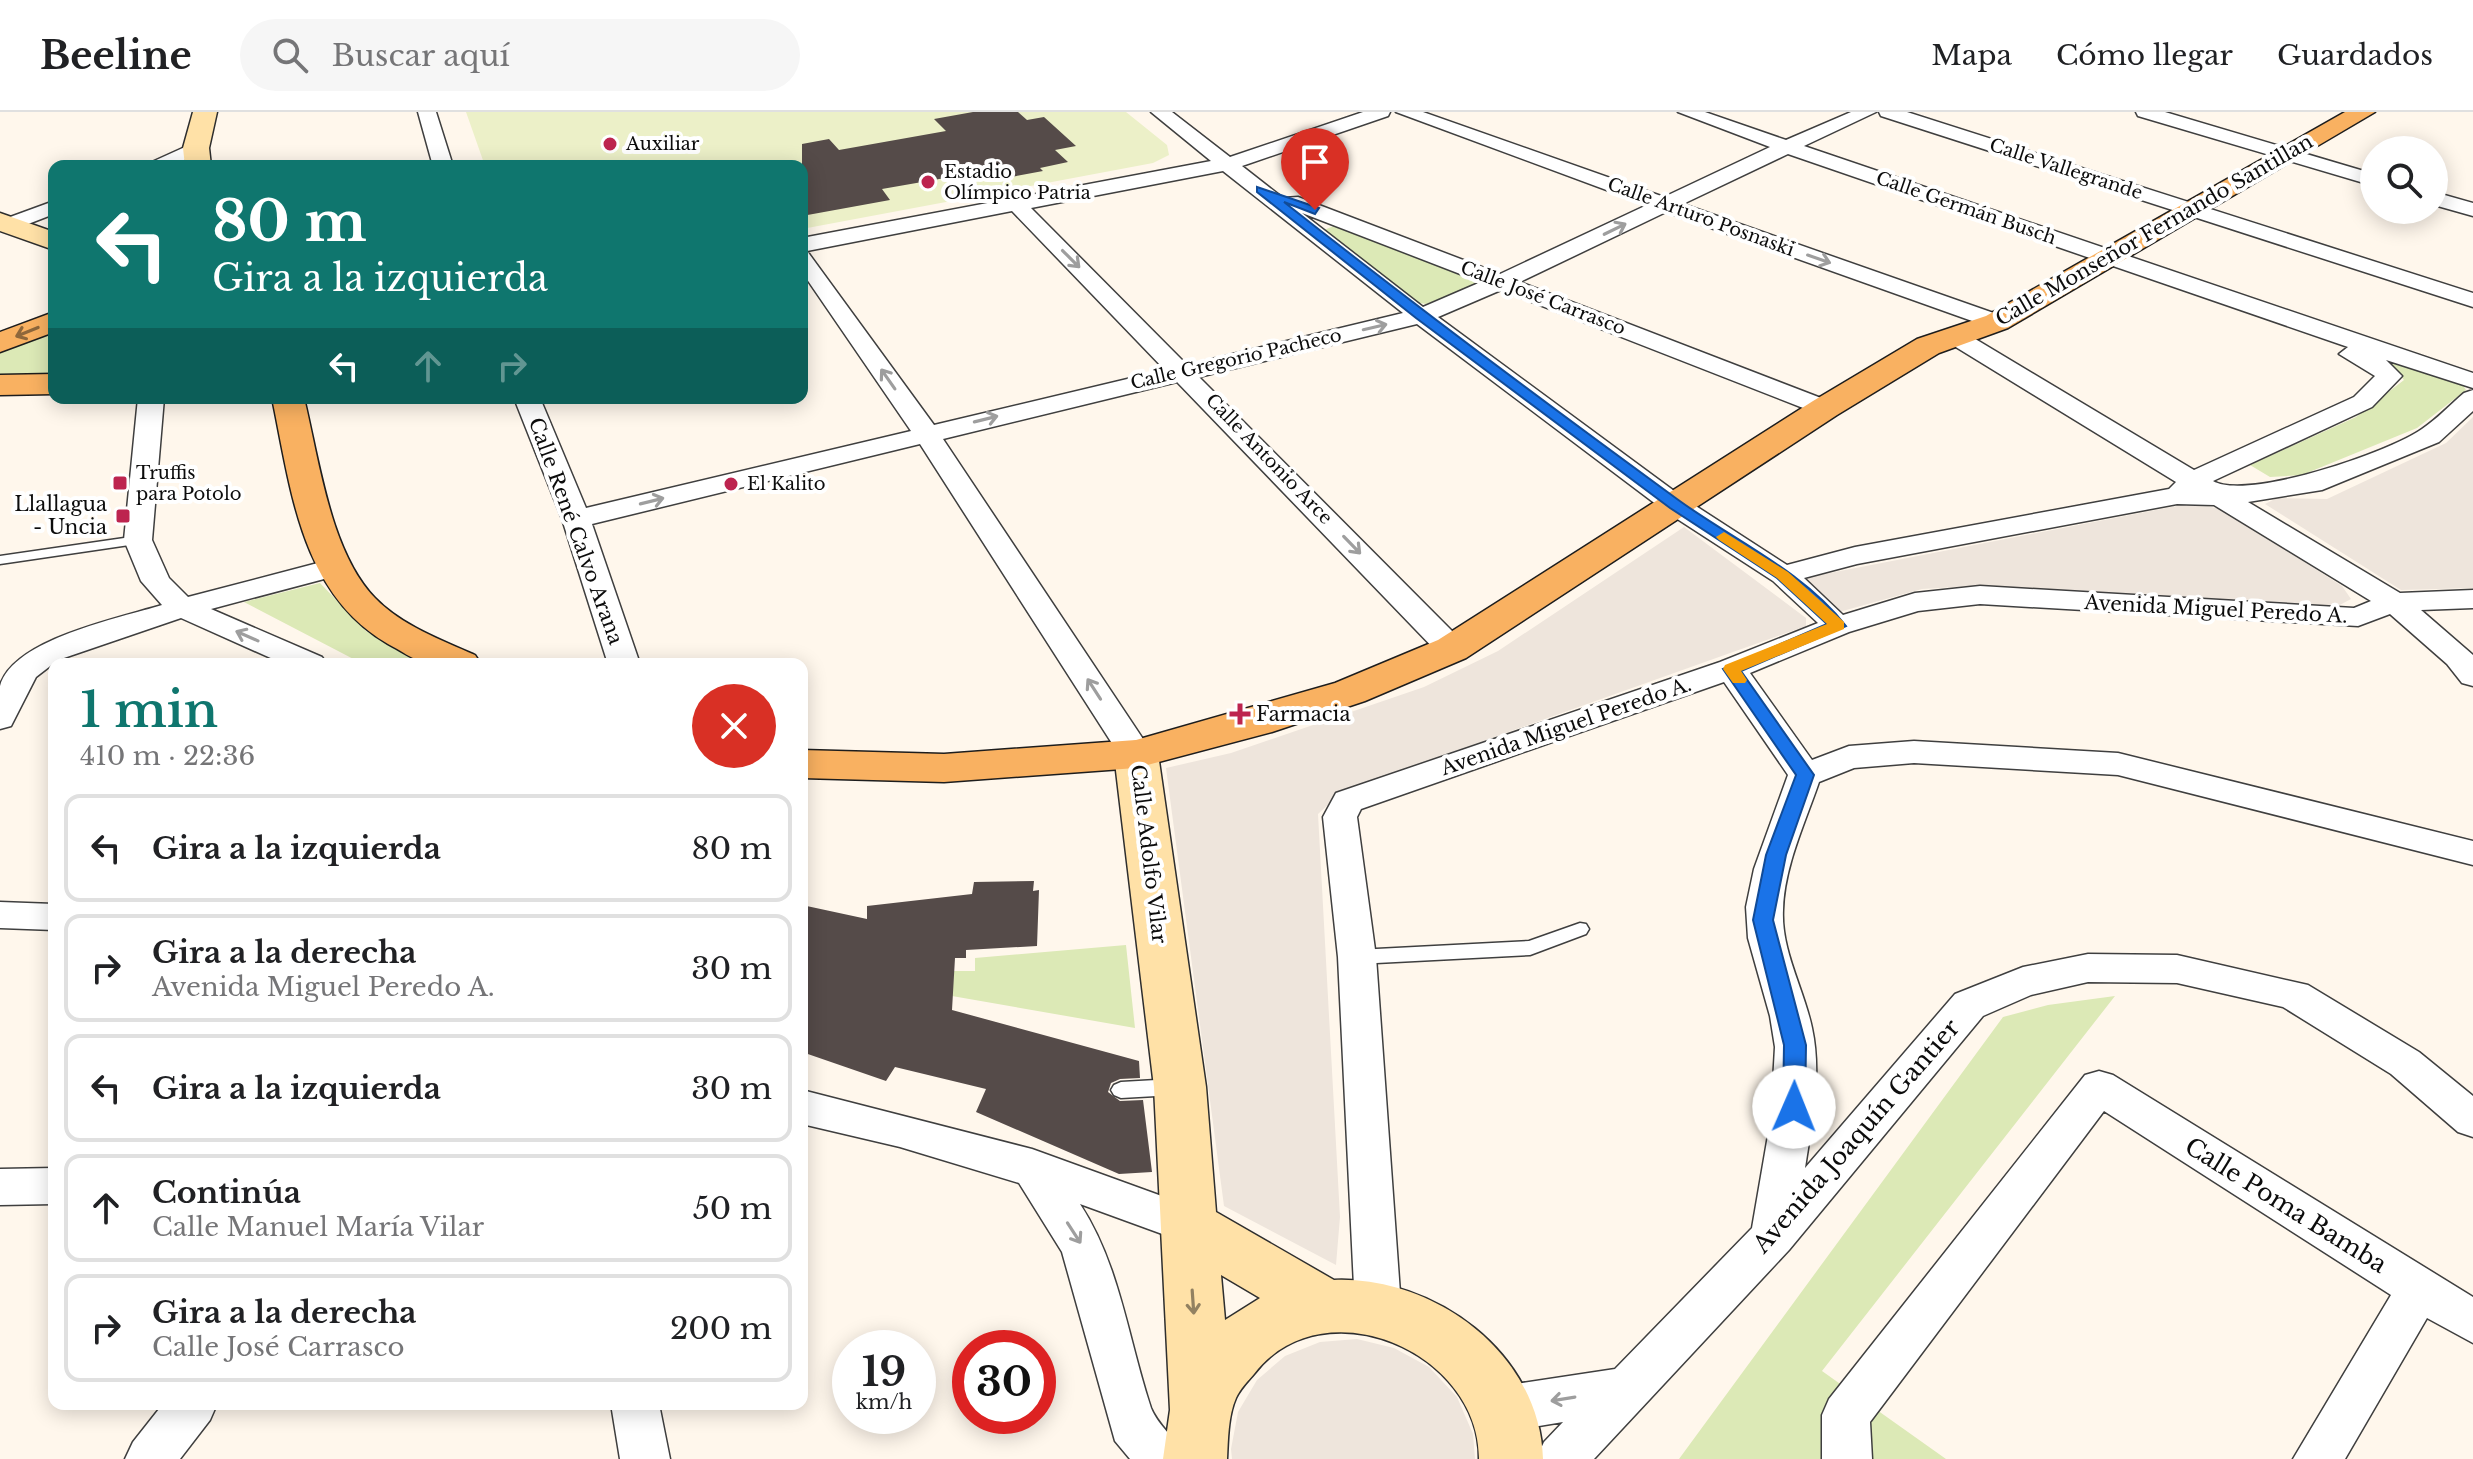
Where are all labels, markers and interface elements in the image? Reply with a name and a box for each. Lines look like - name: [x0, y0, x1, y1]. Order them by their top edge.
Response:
- search box: [240, 19, 800, 91]
- text: Beeline: [40, 32, 192, 79]
- icon: search: [268, 33, 312, 77]
- text: Buscar aquí: [332, 37, 510, 74]
- text: Mapa: [1931, 38, 2012, 73]
- text: Cómo llegar: [2056, 38, 2233, 73]
- text: Guardados: [2277, 38, 2433, 73]
- pin: [1281, 128, 1349, 210]
- street label: Calle Monseñor Fernando Santillan: [1991, 129, 2317, 331]
- place label: Auxiliar: [625, 133, 700, 155]
- street label: Calle Vallegrande: [1987, 134, 2145, 204]
- marker: Auxiliar: [601, 135, 619, 153]
- map controls: [2360, 136, 2448, 224]
- button: search: [2360, 136, 2448, 224]
- icon: arrive: [1293, 140, 1337, 184]
- place label: Estadio Olímpico Patria: [944, 161, 1091, 204]
- street label: Calle Germán Busch: [1873, 167, 2059, 249]
- marker: Estadio Olímpico Patria: [919, 173, 937, 191]
- street label: Calle Arturo Posnaski: [1605, 173, 1797, 261]
- text: 80 m: [212, 187, 367, 256]
- icon: left: [80, 192, 184, 296]
- one-way arrow: [1603, 221, 1627, 236]
- one-way arrow: [1061, 249, 1080, 268]
- one-way arrow: [1806, 253, 1831, 268]
- text: Gira a la izquierda: [212, 256, 548, 301]
- street label: Calle José Carrasco: [1457, 256, 1629, 340]
- one-way arrow: [1362, 318, 1387, 333]
- street label: Calle Gregorio Pacheco: [1128, 324, 1344, 394]
- one-way arrow: [15, 326, 40, 341]
- icon: left: [322, 344, 366, 388]
- icon: ahead: [406, 344, 450, 388]
- icon: right: [490, 344, 534, 388]
- one-way arrow: [880, 368, 896, 390]
- street label: Calle Antonio Arce: [1201, 389, 1337, 529]
- one-way arrow: [972, 411, 998, 426]
- street label: Calle René Calvo Arana: [524, 414, 629, 649]
- place label: Truffis para Potolo: [136, 462, 242, 505]
- place label: El Kalito: [747, 473, 826, 495]
- marker: Truffis para Potolo: [111, 474, 129, 492]
- marker: El Kalito: [722, 475, 740, 493]
- place label: Llallagua - Uncia: [14, 492, 108, 539]
- one-way arrow: [638, 492, 664, 507]
- marker: Llallagua - Uncia: [114, 507, 132, 525]
- one-way arrow: [1342, 535, 1361, 555]
- street label: Avenida Miguel Peredo A.: [2083, 590, 2348, 628]
- one-way arrow: [235, 628, 259, 643]
- street label: Avenida Miguel Peredo A.: [1437, 672, 1695, 781]
- one-way arrow: [1085, 678, 1101, 701]
- text: 1 min: [80, 680, 218, 740]
- button: close: [692, 684, 776, 768]
- place label: Farmacia: [1256, 702, 1351, 726]
- marker: Farmacia: [1231, 705, 1249, 723]
- text: 410 m · 22:36: [80, 740, 255, 772]
- street label: Calle Adolfo Vilar: [1126, 763, 1172, 945]
- icon: left: [84, 826, 128, 870]
- text: Gira a la izquierda: [152, 830, 441, 867]
- text: 80 m: [692, 830, 772, 867]
- text: Gira a la derecha: [152, 934, 417, 971]
- icon: right: [84, 946, 128, 990]
- text: 30 m: [691, 950, 772, 987]
- text: Avenida Miguel Peredo A.: [152, 971, 495, 1003]
- street label: Avenida Joaquín Gantier: [1746, 1013, 1966, 1260]
- position arrow: [1752, 1065, 1836, 1149]
- icon: left: [84, 1066, 128, 1110]
- text: Gira a la izquierda: [152, 1070, 441, 1107]
- text: 30 m: [691, 1070, 772, 1107]
- street label: Calle Poma Bamba: [2180, 1131, 2393, 1279]
- text: Continúa: [152, 1174, 301, 1211]
- icon: ahead: [84, 1186, 128, 1230]
- text: 50 m: [693, 1190, 772, 1227]
- text: Calle Manuel María Vilar: [152, 1211, 484, 1243]
- one-way arrow: [1067, 1221, 1083, 1244]
- one-way arrow: [1186, 1288, 1201, 1315]
- text: Gira a la derecha: [152, 1294, 417, 1331]
- icon: right: [84, 1306, 128, 1350]
- text: 200 m: [670, 1310, 772, 1347]
- speed limit sign: 30: [952, 1330, 1056, 1434]
- text: Calle José Carrasco: [152, 1331, 404, 1363]
- text: 19: [862, 1347, 906, 1397]
- text: km/h: [856, 1390, 912, 1414]
- one-way arrow: [1551, 1392, 1576, 1407]

